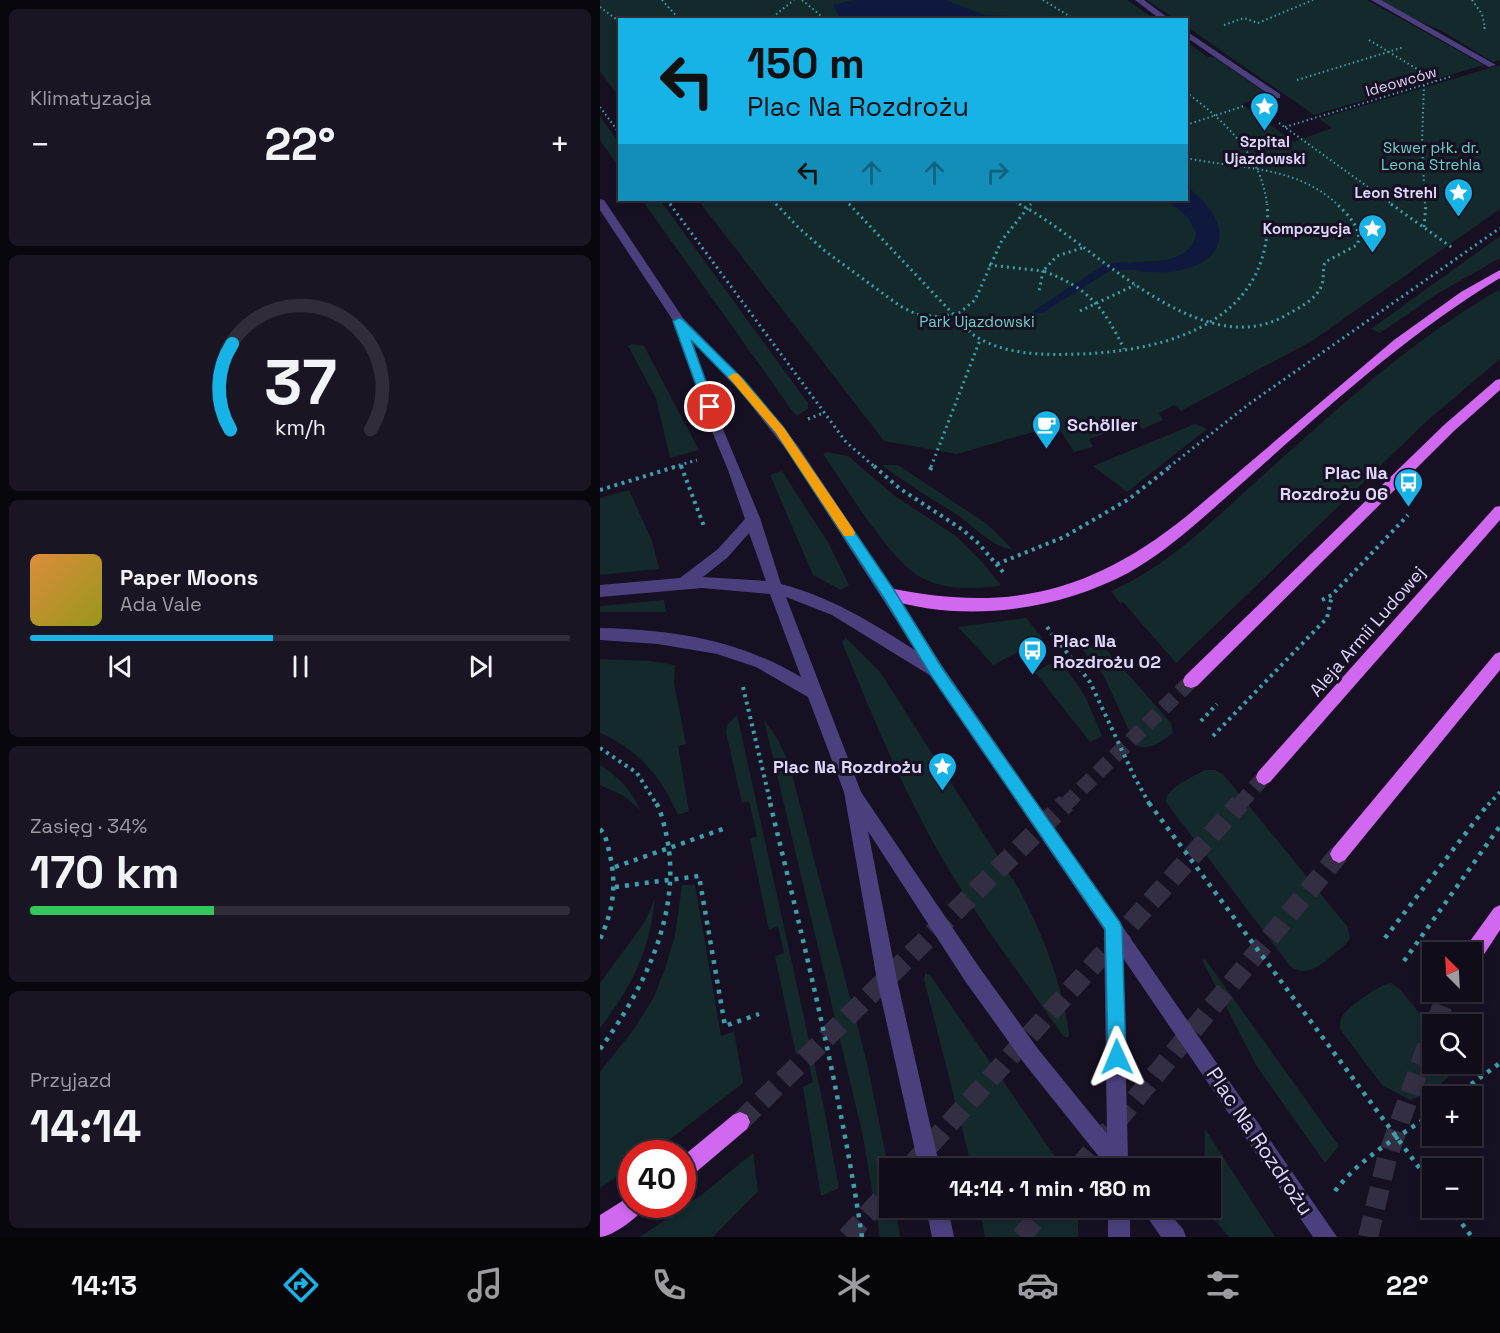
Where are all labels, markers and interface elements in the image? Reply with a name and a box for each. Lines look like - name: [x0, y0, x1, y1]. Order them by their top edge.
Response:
- text: 150 m: [747, 37, 865, 90]
- icon: left: [648, 42, 726, 120]
- street label: Ideowców: [1363, 62, 1439, 100]
- text: Klimatyzacja: [30, 85, 152, 111]
- text: Plac Na Rozdrożu: [747, 89, 969, 124]
- place icon: Szpital Ujazdowski: [1249, 90, 1281, 132]
- text: 22°: [264, 116, 336, 173]
- text: −: [30, 124, 50, 166]
- text: +: [550, 124, 570, 166]
- place label: Szpital Ujazdowski: [1224, 132, 1306, 168]
- park label: Skwer płk. dr. Leona Strehla: [1381, 138, 1481, 174]
- icon: left: [792, 156, 825, 189]
- icon: ahead: [855, 156, 888, 189]
- icon: ahead: [918, 156, 951, 189]
- icon: right: [981, 156, 1014, 189]
- place icon: Leon Strehl: [1442, 176, 1474, 218]
- place label: Leon Strehl: [1354, 183, 1437, 202]
- place icon: Kompozycja: [1356, 212, 1388, 254]
- place label: Kompozycja: [1263, 219, 1351, 238]
- park label: Park Ujazdowski: [919, 312, 1035, 331]
- text: 37: [264, 343, 336, 422]
- pin: [684, 381, 735, 432]
- icon: arrive: [693, 390, 726, 423]
- cafe icon: Schöller: [1030, 408, 1062, 450]
- place label: Schöller: [1067, 413, 1138, 436]
- text: km/h: [274, 414, 326, 441]
- place label: Plac Na Rozdrożu 06: [1280, 461, 1389, 505]
- bus stop icon: Plac Na Rozdrożu 06: [1393, 466, 1425, 508]
- street label: Aleja Armii Ludowej: [1304, 561, 1430, 701]
- text: Paper Moons: [120, 563, 258, 591]
- text: Ada Vale: [120, 591, 202, 617]
- place label: Plac Na Rozdrożu 02: [1053, 629, 1161, 673]
- bus stop icon: Plac Na Rozdrożu 02: [1016, 634, 1048, 676]
- icon: previous: [104, 650, 137, 683]
- icon: pause: [284, 650, 317, 683]
- icon: next: [464, 650, 497, 683]
- place icon: Plac Na Rozdrożu: [927, 750, 959, 792]
- place label: Plac Na Rozdrożu: [773, 755, 922, 778]
- text: Zasięg · 34%: [30, 813, 147, 839]
- text: 170 km: [30, 844, 180, 901]
- north arrow: [1422, 942, 1482, 1002]
- map controls: [1422, 942, 1482, 1218]
- button: search: [1422, 1014, 1482, 1074]
- position arrow: [1085, 1025, 1149, 1089]
- street label: Plac Na Rozdrożu: [1200, 1062, 1320, 1220]
- text: Przyjazd: [30, 1067, 112, 1093]
- button: +: [1422, 1086, 1482, 1146]
- text: 14:14: [30, 1098, 141, 1155]
- speed limit sign: 40: [618, 1140, 696, 1218]
- button: −: [1422, 1158, 1482, 1218]
- text: 14:14 · 1 min · 180 m: [949, 1174, 1151, 1202]
- icon: directions: [280, 1264, 322, 1306]
- icon: music: [464, 1264, 506, 1306]
- icon: phone: [648, 1264, 690, 1306]
- icon: climate: [833, 1264, 875, 1306]
- icon: car: [1017, 1264, 1059, 1306]
- icon: filters: [1202, 1264, 1244, 1306]
- text: 14:13: [71, 1268, 137, 1303]
- text: 22°: [1386, 1268, 1429, 1303]

